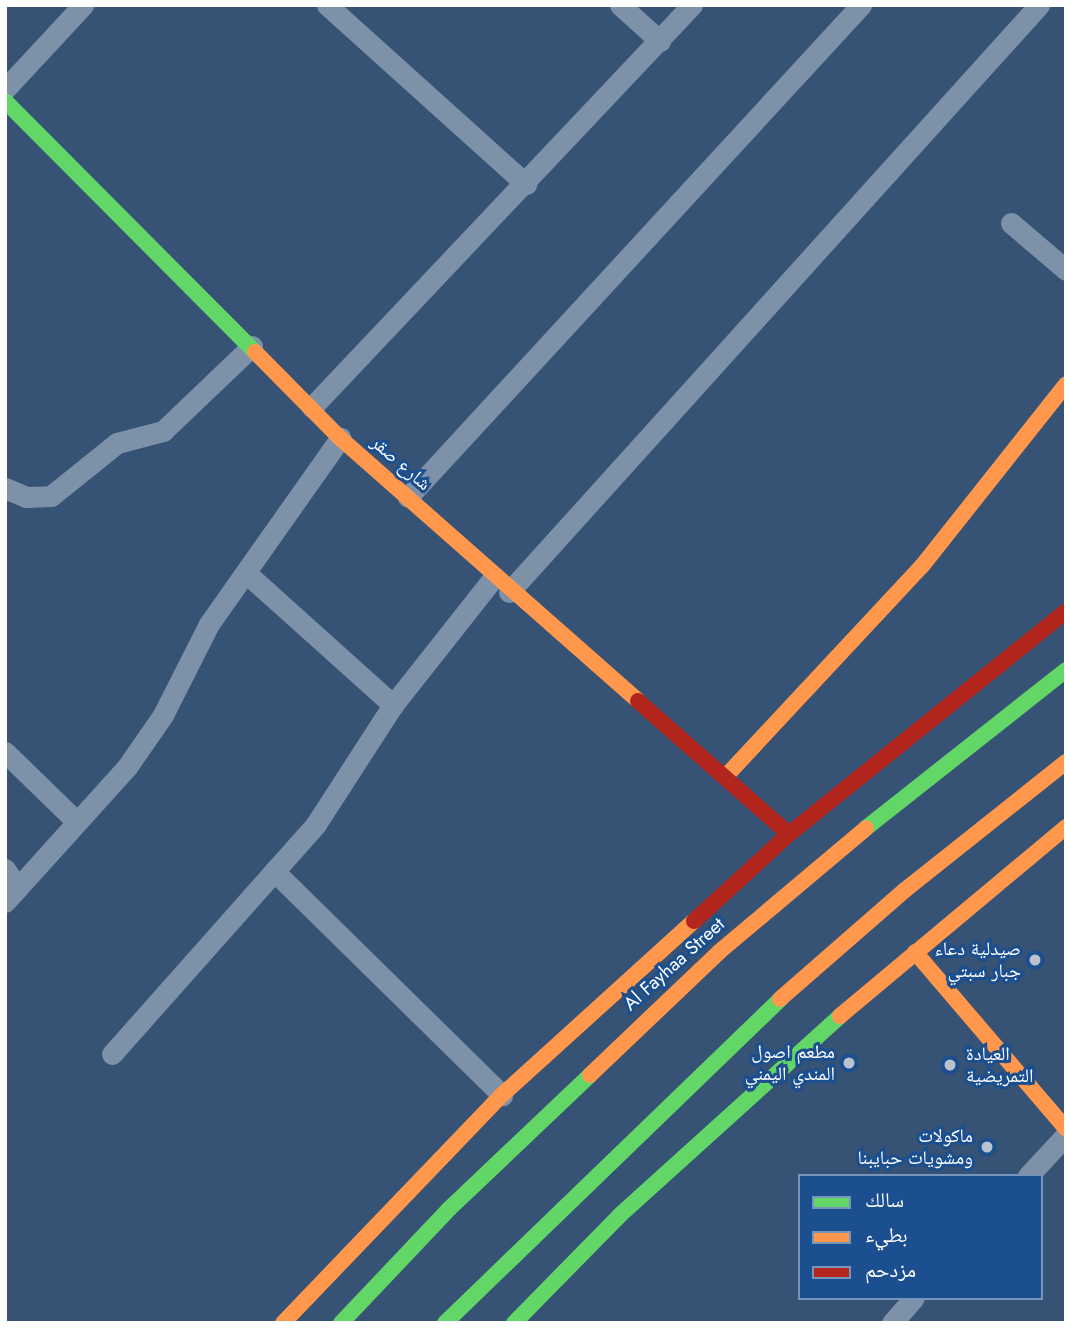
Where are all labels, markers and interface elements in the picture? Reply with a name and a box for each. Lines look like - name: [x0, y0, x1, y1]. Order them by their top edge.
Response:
- street label: شارع صقر: [366, 431, 436, 495]
- street label: Al Fayhaa Street: [619, 913, 729, 1015]
- place label: صيدلية دعاء جبار سبتي: [934, 938, 1021, 982]
- marker: صيدلية دعاء جبار سبتي: [1027, 952, 1043, 968]
- place label: مطعم اصول المندي اليمني: [745, 1041, 835, 1085]
- place label: العيادة التمريضية: [966, 1043, 1034, 1087]
- marker: مطعم اصول المندي اليمني: [841, 1055, 857, 1071]
- marker: العيادة التمريضية: [940, 1055, 960, 1075]
- place label: ماكولات ومشويات حبايبنا: [857, 1125, 973, 1169]
- marker: ماكولات ومشويات حبايبنا: [979, 1139, 995, 1155]
- legend: [798, 1174, 1043, 1300]
- text: سالك: [865, 1185, 904, 1215]
- text: بطيء: [865, 1220, 908, 1250]
- text: مزدحم: [865, 1255, 916, 1285]

